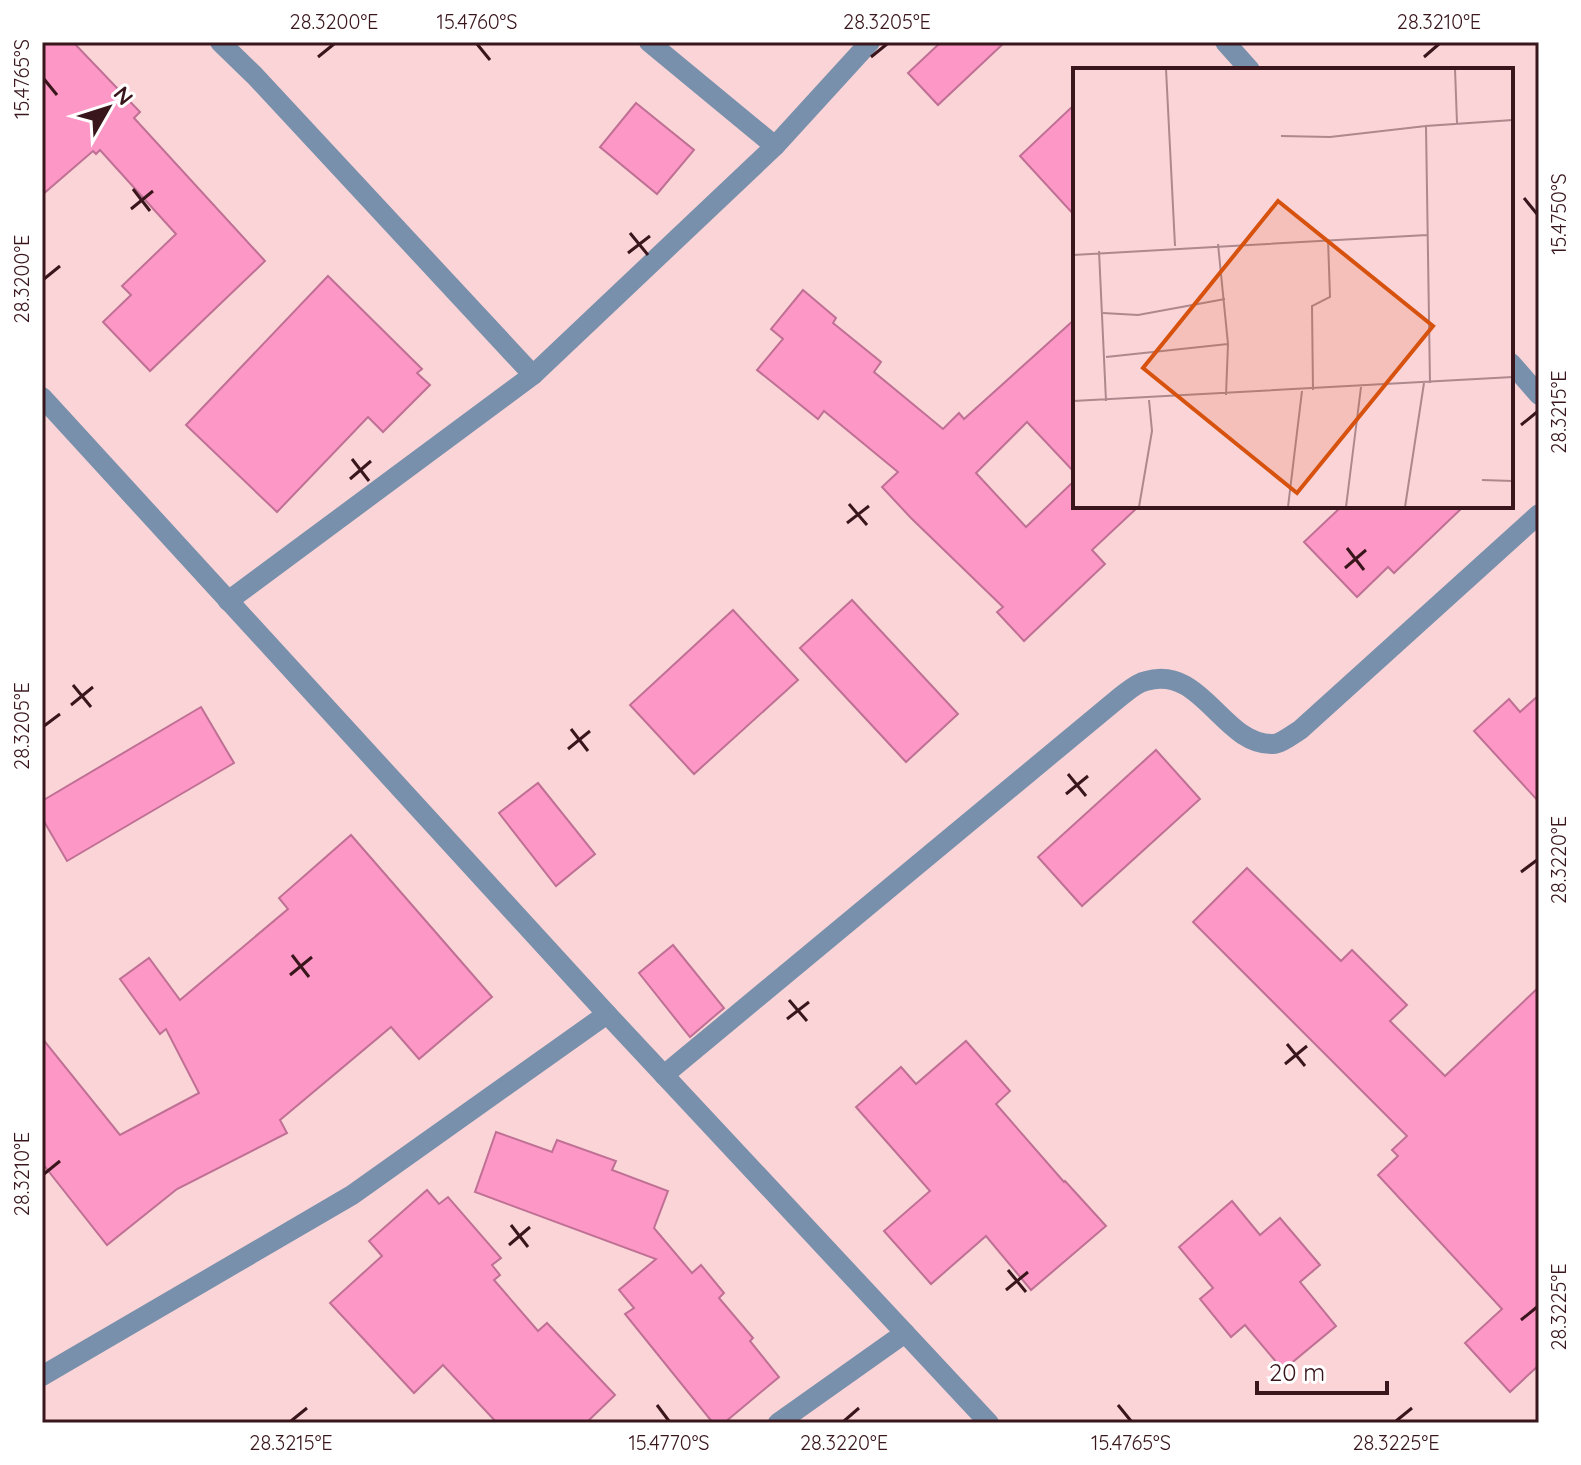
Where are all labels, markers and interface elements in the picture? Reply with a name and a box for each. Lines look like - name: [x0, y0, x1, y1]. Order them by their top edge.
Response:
- text: 28.3200°E: [290, 9, 378, 34]
- text: 15.4760°S: [437, 9, 517, 34]
- text: 28.3205°E: [843, 9, 931, 34]
- text: 28.3210°E: [1397, 9, 1481, 34]
- text: 15.4765°S: [9, 39, 34, 119]
- north arrow: [68, 68, 148, 148]
- inset map: [1073, 68, 1513, 508]
- text: N: [108, 80, 140, 111]
- text: 15.4750°S: [1546, 173, 1571, 255]
- text: 28.3200°E: [9, 235, 34, 323]
- text: 28.3215°E: [1546, 370, 1571, 454]
- text: 28.3205°E: [9, 682, 34, 770]
- text: 28.3220°E: [1546, 816, 1571, 904]
- text: 28.3210°E: [9, 1132, 34, 1216]
- text: 28.3225°E: [1546, 1263, 1571, 1351]
- scale bar: [1257, 1345, 1387, 1395]
- text: 20 m: [1269, 1357, 1325, 1387]
- text: 28.3215°E: [249, 1430, 333, 1455]
- text: 15.4770°S: [628, 1430, 710, 1455]
- text: 28.3220°E: [800, 1430, 888, 1455]
- text: 15.4765°S: [1091, 1430, 1171, 1455]
- text: 28.3225°E: [1352, 1430, 1440, 1455]

